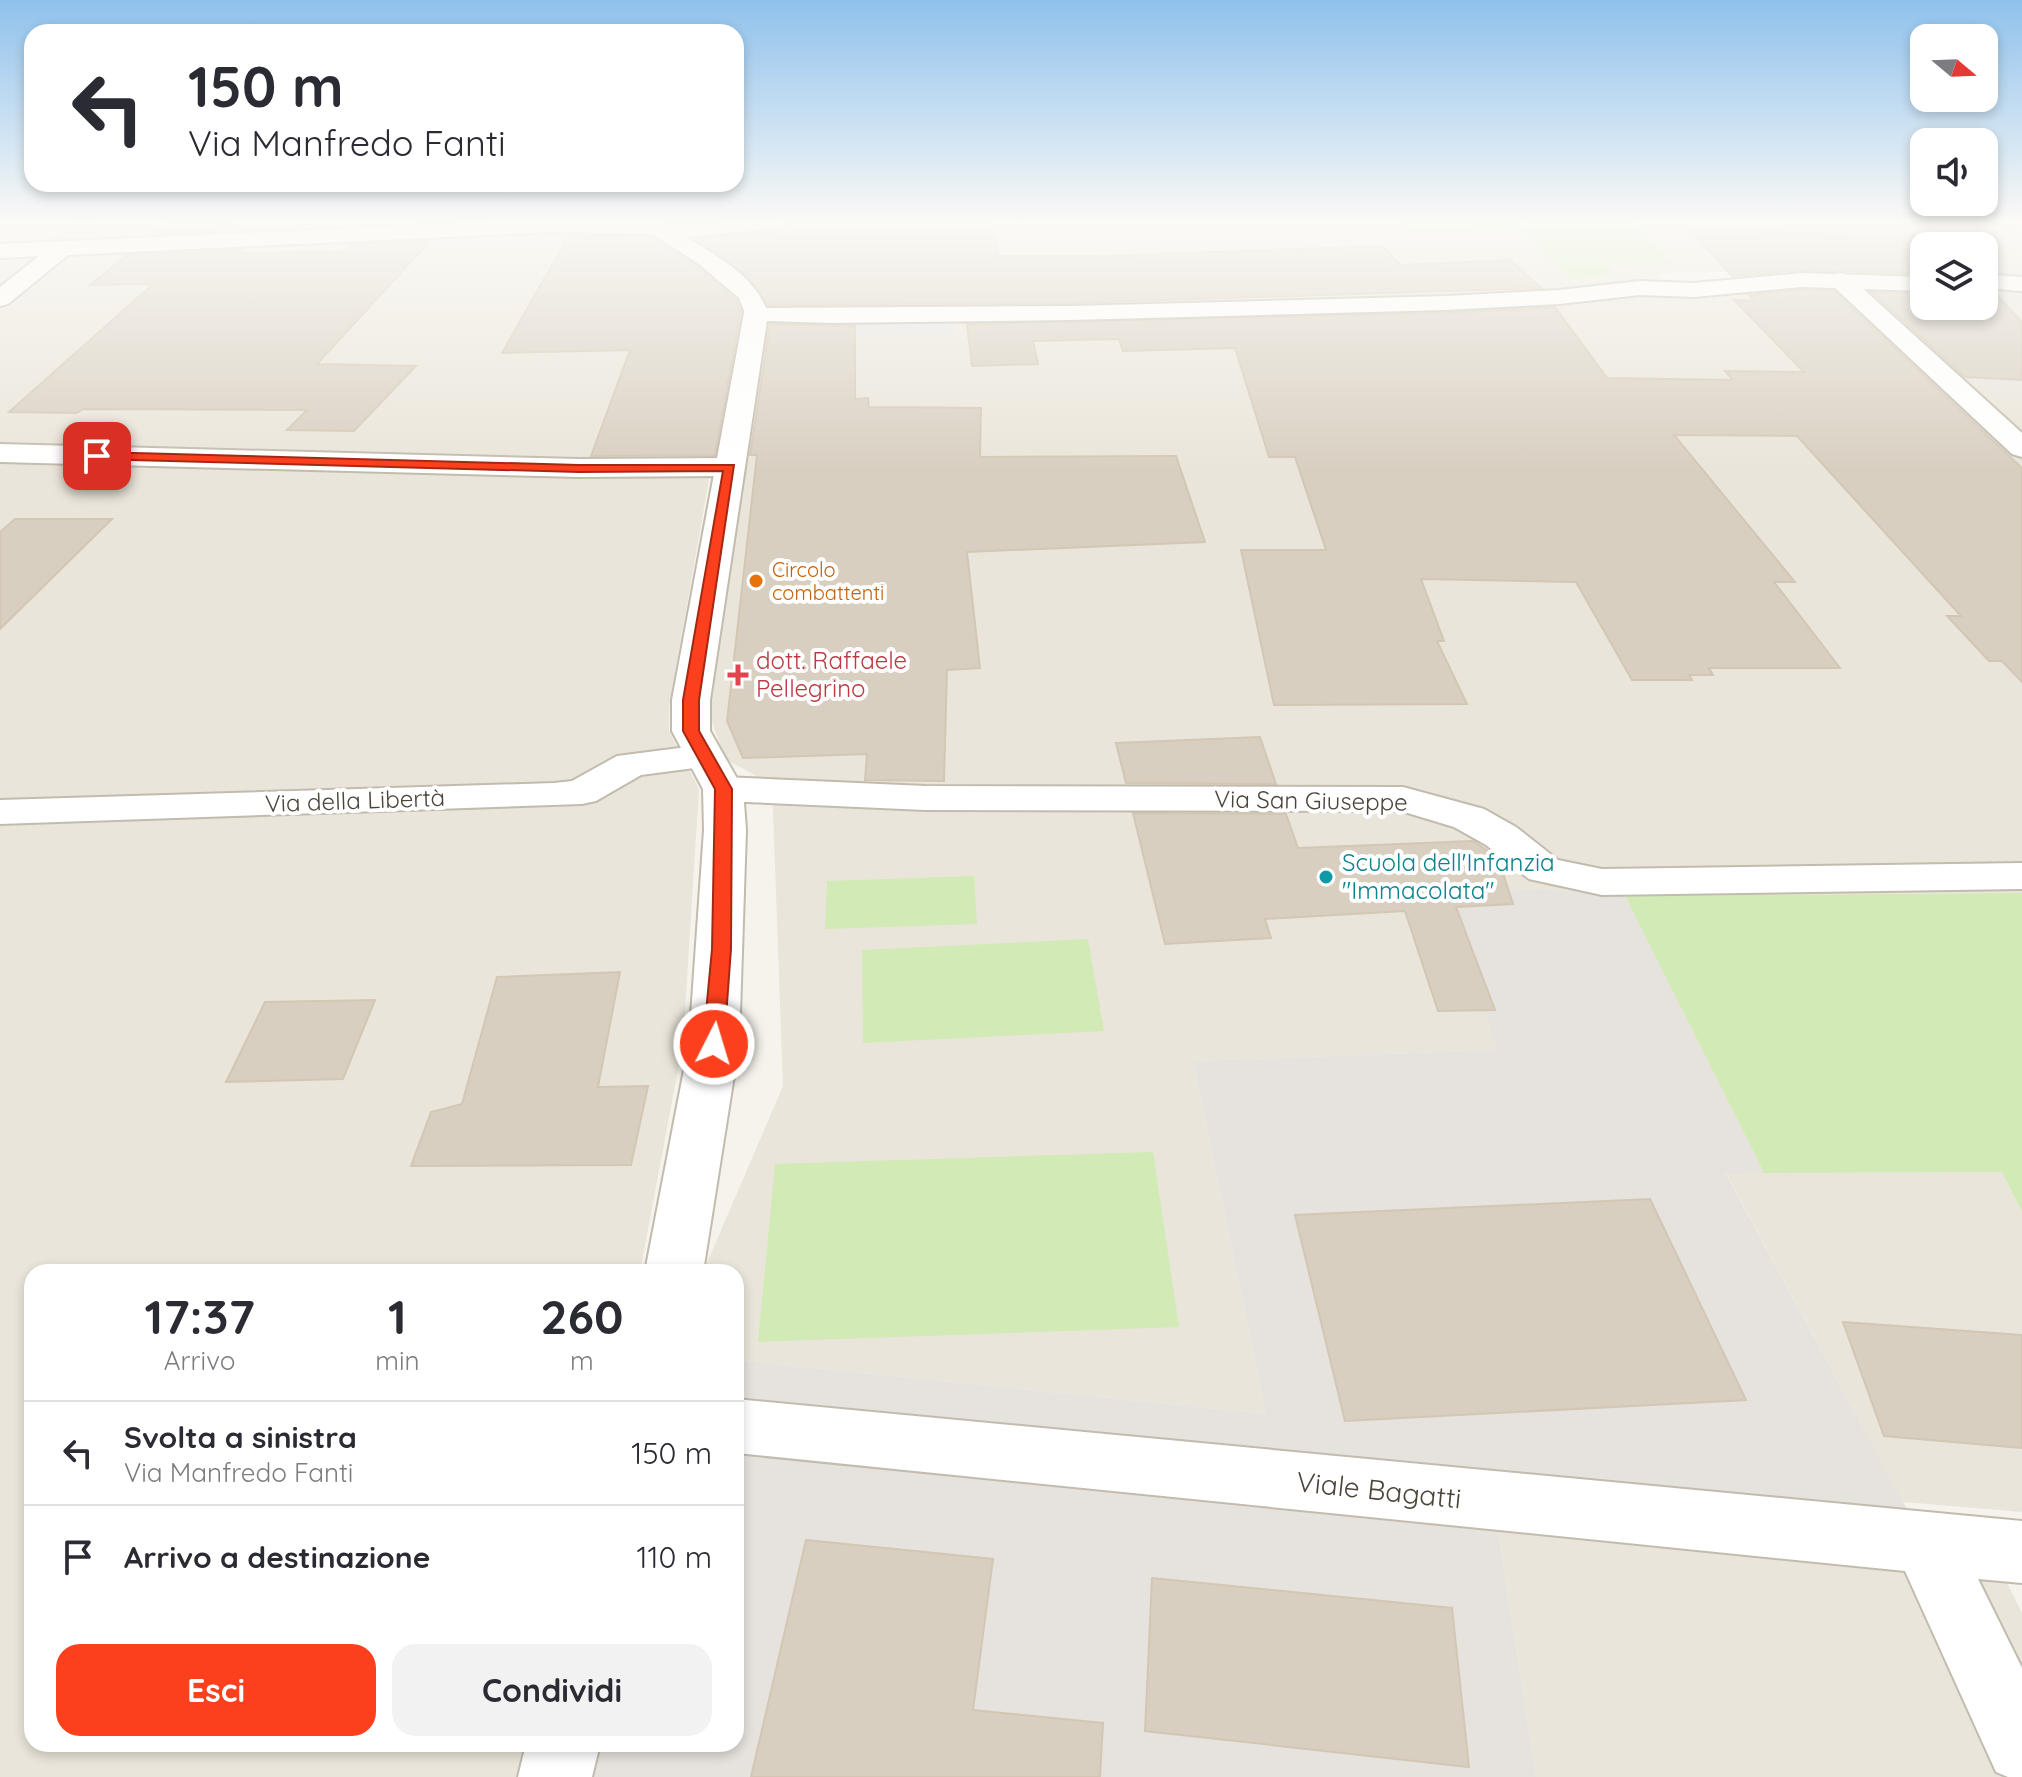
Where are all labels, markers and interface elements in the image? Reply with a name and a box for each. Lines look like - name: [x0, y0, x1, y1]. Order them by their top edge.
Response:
- north arrow: [1910, 24, 1998, 112]
- map controls: [1910, 24, 1998, 320]
- text: 150 m: [188, 51, 344, 121]
- icon: left: [56, 56, 160, 160]
- text: Via Manfredo Fanti: [188, 120, 506, 165]
- button: sound: [1910, 128, 1998, 216]
- button: layers: [1910, 232, 1998, 320]
- pin: [63, 422, 131, 490]
- icon: arrive: [75, 434, 119, 478]
- place label: Circolo combattenti: [772, 557, 884, 605]
- marker: Circolo combattenti: [747, 572, 765, 590]
- place label: dott. Raffaele Pellegrino: [756, 645, 907, 703]
- marker: dott. Raffaele Pellegrino: [727, 664, 749, 686]
- street label: Via della Libertà: [264, 782, 446, 818]
- street label: Via San Giuseppe: [1214, 783, 1408, 817]
- place label: Scuola dell'Infanzia "Immacolata": [1342, 847, 1555, 905]
- marker: Scuola dell'Infanzia "Immacolata": [1317, 868, 1335, 886]
- position arrow: [672, 1002, 756, 1086]
- text: 17:37: [145, 1286, 255, 1346]
- text: 1: [388, 1286, 407, 1346]
- text: 260: [540, 1286, 623, 1346]
- text: Arrivo: [164, 1344, 236, 1377]
- text: min: [375, 1344, 420, 1377]
- text: m: [570, 1344, 594, 1377]
- text: Svolta a sinistra: [124, 1418, 357, 1456]
- icon: left: [56, 1431, 100, 1475]
- text: 150 m: [631, 1434, 712, 1472]
- text: Via Manfredo Fanti: [124, 1456, 353, 1489]
- street label: Viale Bagatti: [1295, 1463, 1463, 1516]
- icon: arrive: [56, 1535, 100, 1579]
- text: Arrivo a destinazione: [124, 1538, 430, 1576]
- text: 110 m: [636, 1538, 712, 1576]
- button: Esci: [56, 1644, 376, 1736]
- button: Condividi: [392, 1644, 712, 1736]

